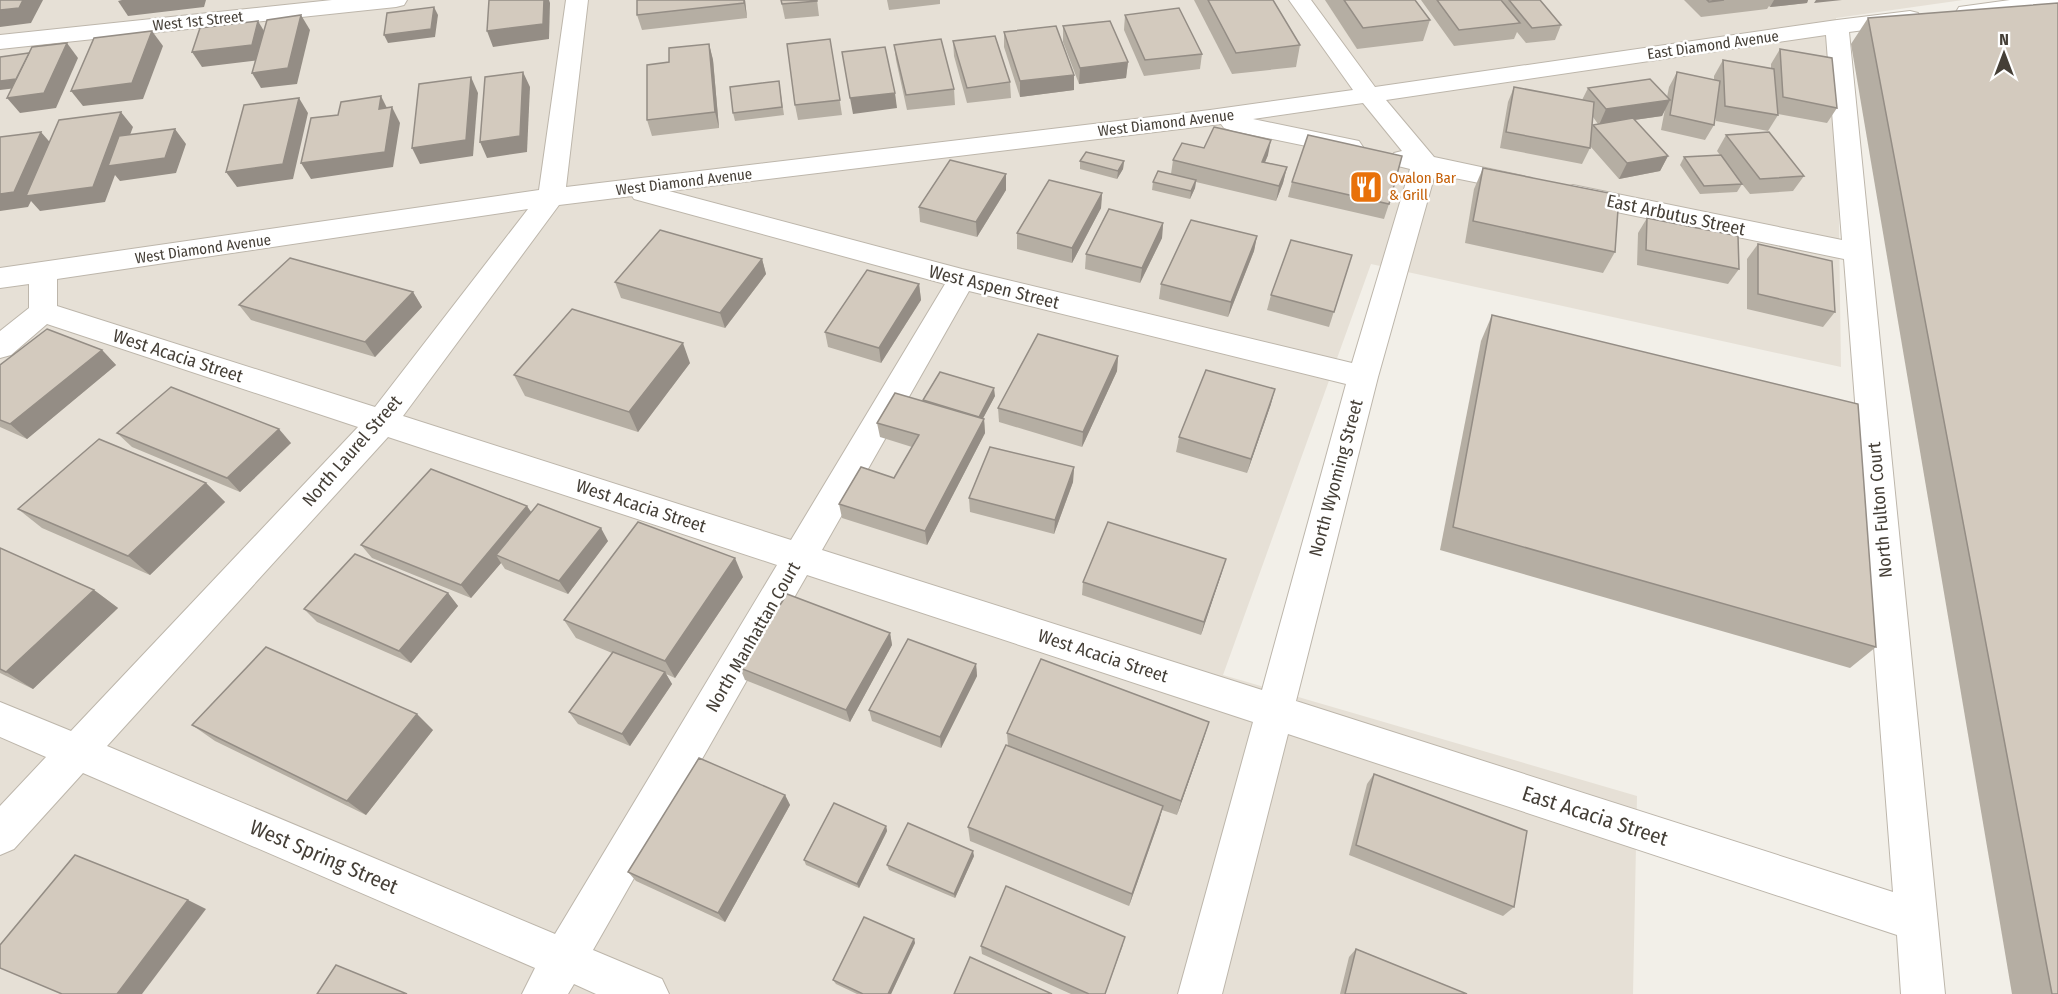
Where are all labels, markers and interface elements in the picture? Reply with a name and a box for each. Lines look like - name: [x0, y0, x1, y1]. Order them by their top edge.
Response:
- street label: West 1st Street: [152, 7, 244, 35]
- north arrow: [1974, 24, 2034, 84]
- street label: East Diamond Avenue: [1646, 27, 1780, 63]
- text: N: [1999, 30, 2009, 49]
- street label: West Diamond Avenue: [1097, 106, 1235, 140]
- street label: West Diamond Avenue: [615, 165, 753, 199]
- restaurant icon: Ovalon Bar & Grill: [1348, 169, 1384, 205]
- place label: Ovalon Bar & Grill: [1389, 169, 1457, 204]
- street label: East Arbutus Street: [1605, 190, 1747, 240]
- street label: West Diamond Avenue: [134, 231, 272, 267]
- street label: West Aspen Street: [927, 260, 1062, 314]
- street label: West Acacia Street: [110, 325, 246, 387]
- street label: North Laurel Street: [298, 391, 406, 511]
- street label: North Wyoming Street: [1304, 397, 1368, 559]
- street label: North Fulton Court: [1863, 441, 1897, 579]
- street label: West Acacia Street: [573, 475, 709, 537]
- street label: North Manhattan Court: [701, 558, 805, 716]
- street label: West Acacia Street: [1035, 625, 1171, 687]
- street label: East Acacia Street: [1519, 780, 1671, 852]
- street label: West Spring Street: [246, 814, 402, 900]

